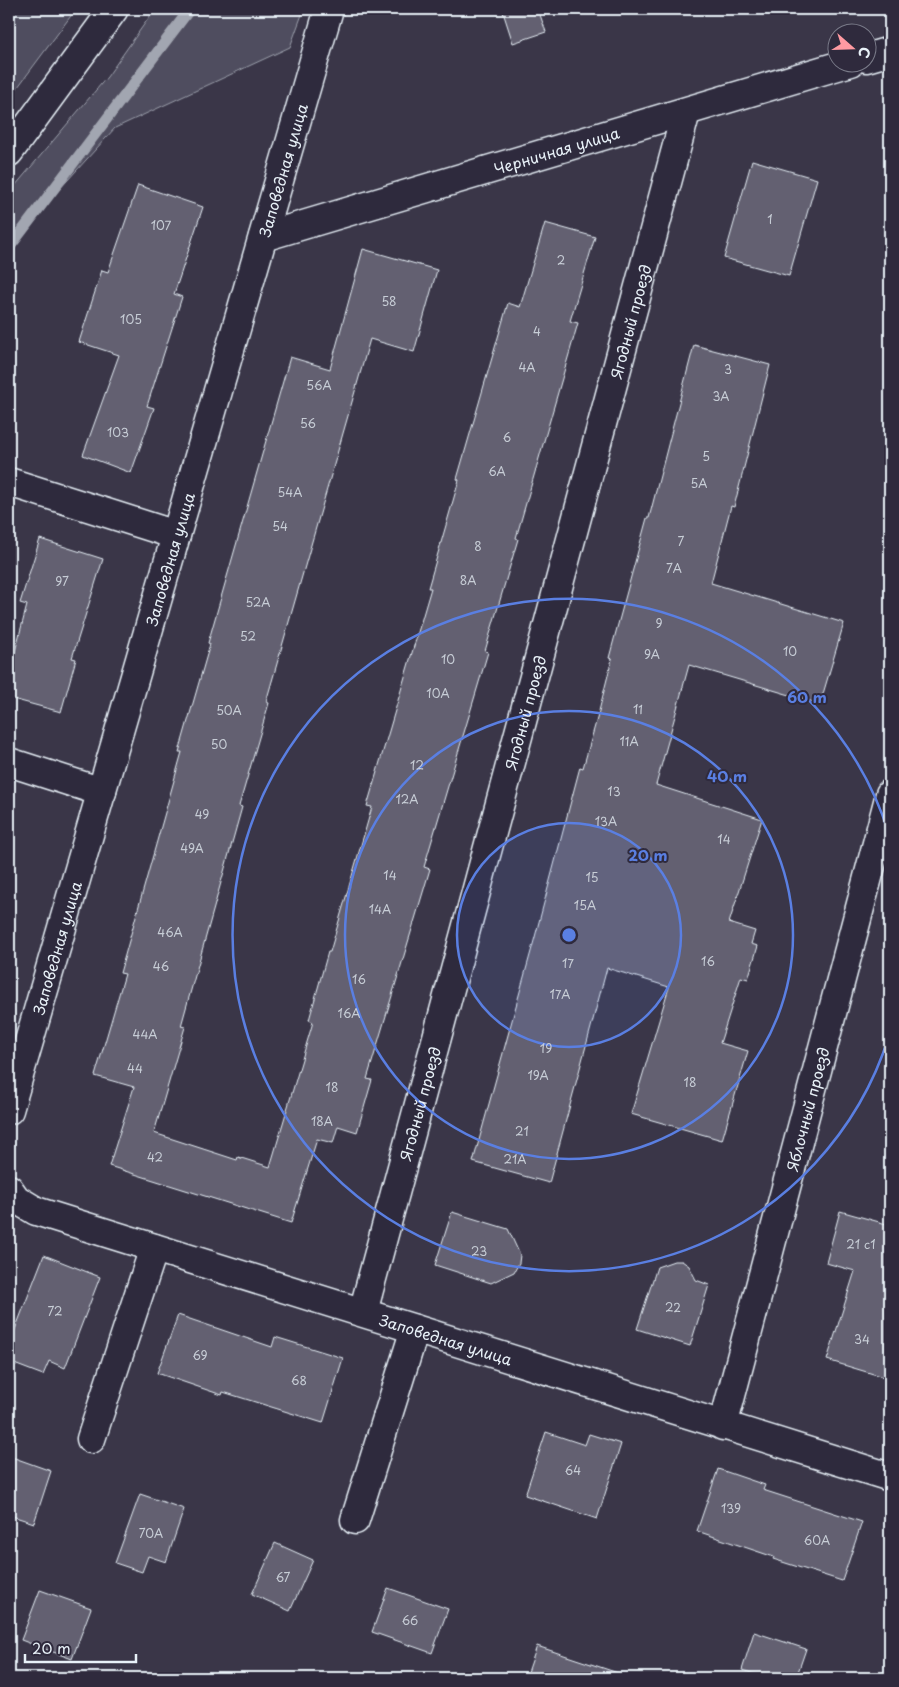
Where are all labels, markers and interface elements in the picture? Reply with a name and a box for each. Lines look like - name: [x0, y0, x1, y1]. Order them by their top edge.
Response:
- north arrow: [826, 22, 876, 72]
- text: С: [853, 44, 876, 61]
- street label: Заповедная улица: [252, 100, 313, 239]
- street label: Черничная улица: [491, 120, 622, 179]
- house number: 1: [767, 210, 773, 228]
- house number: 107: [151, 216, 172, 234]
- house number: 2: [557, 251, 565, 269]
- street label: Ягодный проезд: [603, 261, 656, 381]
- house number: 58: [381, 292, 397, 310]
- house number: 105: [120, 310, 142, 328]
- house number: 4: [533, 322, 541, 340]
- house number: 4А: [518, 358, 536, 376]
- house number: 3: [724, 360, 732, 378]
- house number: 56А: [306, 376, 332, 394]
- house number: 3А: [712, 387, 730, 405]
- house number: 56: [300, 414, 316, 432]
- house number: 103: [107, 423, 129, 441]
- house number: 6: [503, 428, 511, 446]
- house number: 5: [702, 447, 710, 465]
- house number: 6А: [488, 462, 506, 480]
- house number: 5А: [691, 474, 707, 492]
- house number: 54А: [278, 483, 302, 501]
- street label: Заповедная улица: [139, 489, 200, 628]
- house number: 54: [272, 517, 288, 535]
- house number: 7: [678, 532, 685, 550]
- house number: 8: [474, 537, 482, 555]
- house number: 7А: [666, 559, 682, 577]
- house number: 8А: [460, 571, 476, 589]
- house number: 97: [55, 572, 69, 590]
- house number: 52А: [245, 593, 271, 611]
- house number: 9: [655, 614, 663, 632]
- house number: 52: [240, 627, 256, 645]
- house number: 10: [783, 642, 797, 660]
- house number: 9А: [644, 645, 660, 663]
- house number: 10: [441, 650, 455, 668]
- street label: Ягодный проезд: [498, 653, 551, 772]
- house number: 10А: [426, 684, 450, 702]
- text: 60 m: [787, 685, 827, 708]
- house number: 11: [633, 700, 643, 718]
- house number: 50А: [216, 701, 242, 719]
- house number: 11А: [619, 732, 639, 750]
- house number: 50: [211, 735, 227, 753]
- house number: 12: [410, 756, 424, 774]
- text: 40 m: [707, 764, 747, 787]
- house number: 13: [607, 782, 621, 800]
- house number: 12А: [395, 790, 419, 808]
- house number: 49: [195, 805, 209, 823]
- house number: 13А: [595, 812, 617, 830]
- house number: 14: [717, 830, 731, 848]
- house number: 49А: [180, 839, 204, 857]
- text: 20 m: [629, 843, 667, 866]
- house number: 14: [383, 866, 397, 884]
- house number: 15: [585, 868, 599, 886]
- street label: Заповедная улица: [26, 878, 87, 1017]
- house number: 15А: [574, 896, 596, 914]
- house number: 14А: [369, 900, 391, 918]
- house number: 46А: [157, 923, 183, 941]
- centre of rings: [560, 926, 578, 944]
- house number: 16: [701, 952, 715, 970]
- house number: 17: [562, 954, 574, 972]
- house number: 46: [153, 957, 169, 975]
- house number: 16: [352, 970, 366, 988]
- house number: 17А: [550, 985, 570, 1003]
- house number: 16А: [338, 1004, 361, 1022]
- house number: 44А: [132, 1025, 158, 1043]
- house number: 19: [540, 1039, 552, 1057]
- street label: Ягодный проезд: [393, 1044, 446, 1163]
- street label: Яблочный проезд: [779, 1044, 834, 1173]
- house number: 44: [127, 1059, 143, 1077]
- house number: 19А: [527, 1066, 549, 1084]
- house number: 18: [684, 1073, 696, 1091]
- house number: 18: [326, 1078, 338, 1096]
- house number: 18А: [311, 1112, 333, 1130]
- house number: 21: [515, 1122, 529, 1140]
- house number: 42: [147, 1148, 163, 1166]
- house number: 21А: [503, 1150, 527, 1168]
- house number: 21 с1: [846, 1235, 876, 1253]
- house number: 23: [471, 1242, 487, 1260]
- house number: 22: [665, 1298, 681, 1316]
- house number: 72: [47, 1302, 63, 1320]
- street label: Заповедная улица: [377, 1307, 516, 1370]
- house number: 34: [854, 1330, 870, 1348]
- house number: 69: [192, 1346, 208, 1364]
- house number: 68: [291, 1371, 307, 1389]
- house number: 64: [565, 1461, 581, 1479]
- house number: 139: [721, 1499, 741, 1517]
- house number: 70А: [139, 1524, 163, 1542]
- house number: 60А: [804, 1531, 830, 1549]
- house number: 67: [276, 1568, 291, 1586]
- house number: 66: [402, 1611, 418, 1629]
- scale bar: [25, 1632, 136, 1664]
- text: 20 m: [32, 1636, 71, 1659]

